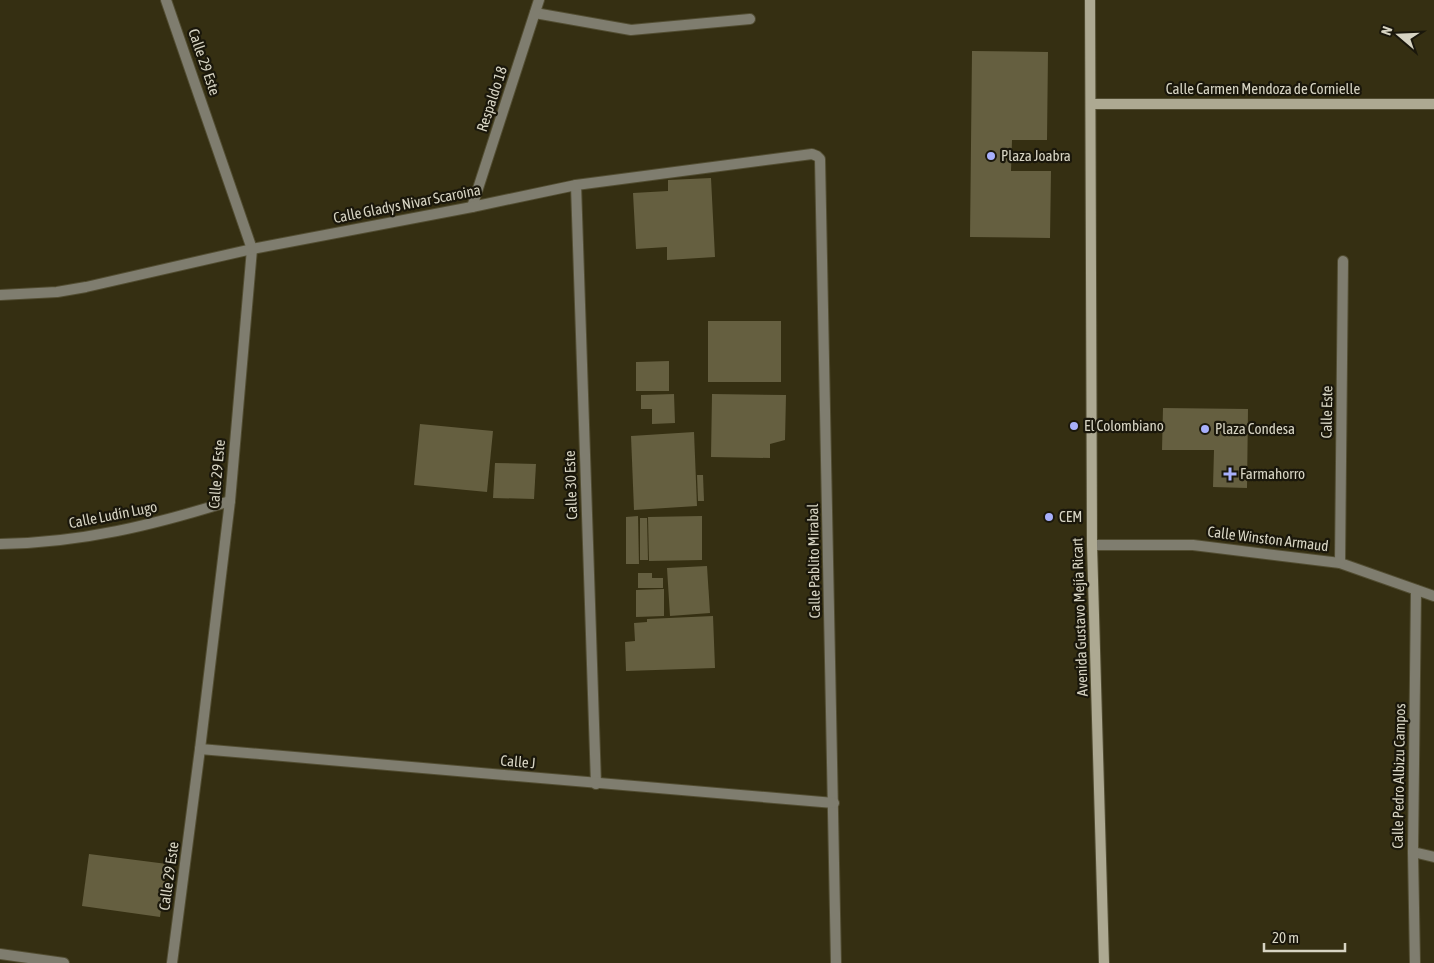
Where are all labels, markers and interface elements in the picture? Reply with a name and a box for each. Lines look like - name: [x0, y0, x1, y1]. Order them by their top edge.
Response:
- north arrow: [1374, 10, 1424, 60]
- text: N: [1378, 24, 1396, 37]
- street label: Calle 29 Este: [185, 26, 224, 98]
- street label: Respaldo 18: [473, 64, 510, 134]
- street label: Calle Carmen Mendoza de Cornielle: [1166, 80, 1360, 97]
- place label: Plaza Joabra: [1001, 147, 1071, 164]
- marker: Plaza Joabra: [985, 150, 997, 162]
- street label: Calle Gladys Nivar Scaroina: [332, 181, 482, 226]
- street label: Calle Este: [1318, 385, 1335, 439]
- place label: El Colombiano: [1084, 417, 1164, 434]
- marker: El Colombiano: [1068, 420, 1080, 432]
- place label: Plaza Condesa: [1215, 420, 1295, 437]
- marker: Plaza Condesa: [1199, 423, 1211, 435]
- street label: Calle 29 Este: [205, 439, 228, 509]
- street label: Calle 30 Este: [561, 450, 580, 520]
- place label: Farmahorro: [1240, 465, 1305, 482]
- marker: Farmahorro: [1224, 468, 1236, 480]
- street label: Calle Ludín Lugo: [67, 498, 159, 531]
- street label: Calle Pablito Mirabal: [804, 503, 823, 619]
- place label: CEM: [1059, 508, 1082, 525]
- marker: CEM: [1043, 511, 1055, 523]
- street label: Calle Winston Armaud: [1207, 523, 1330, 554]
- street label: Avenida Gustavo Mejía Ricart: [1068, 537, 1091, 697]
- street label: Calle Pedro Albizu Campos: [1389, 703, 1408, 849]
- street label: Calle J: [500, 752, 536, 772]
- street label: Calle 29 Este: [155, 840, 182, 911]
- scale bar: [1264, 920, 1345, 952]
- text: 20 m: [1272, 929, 1299, 946]

